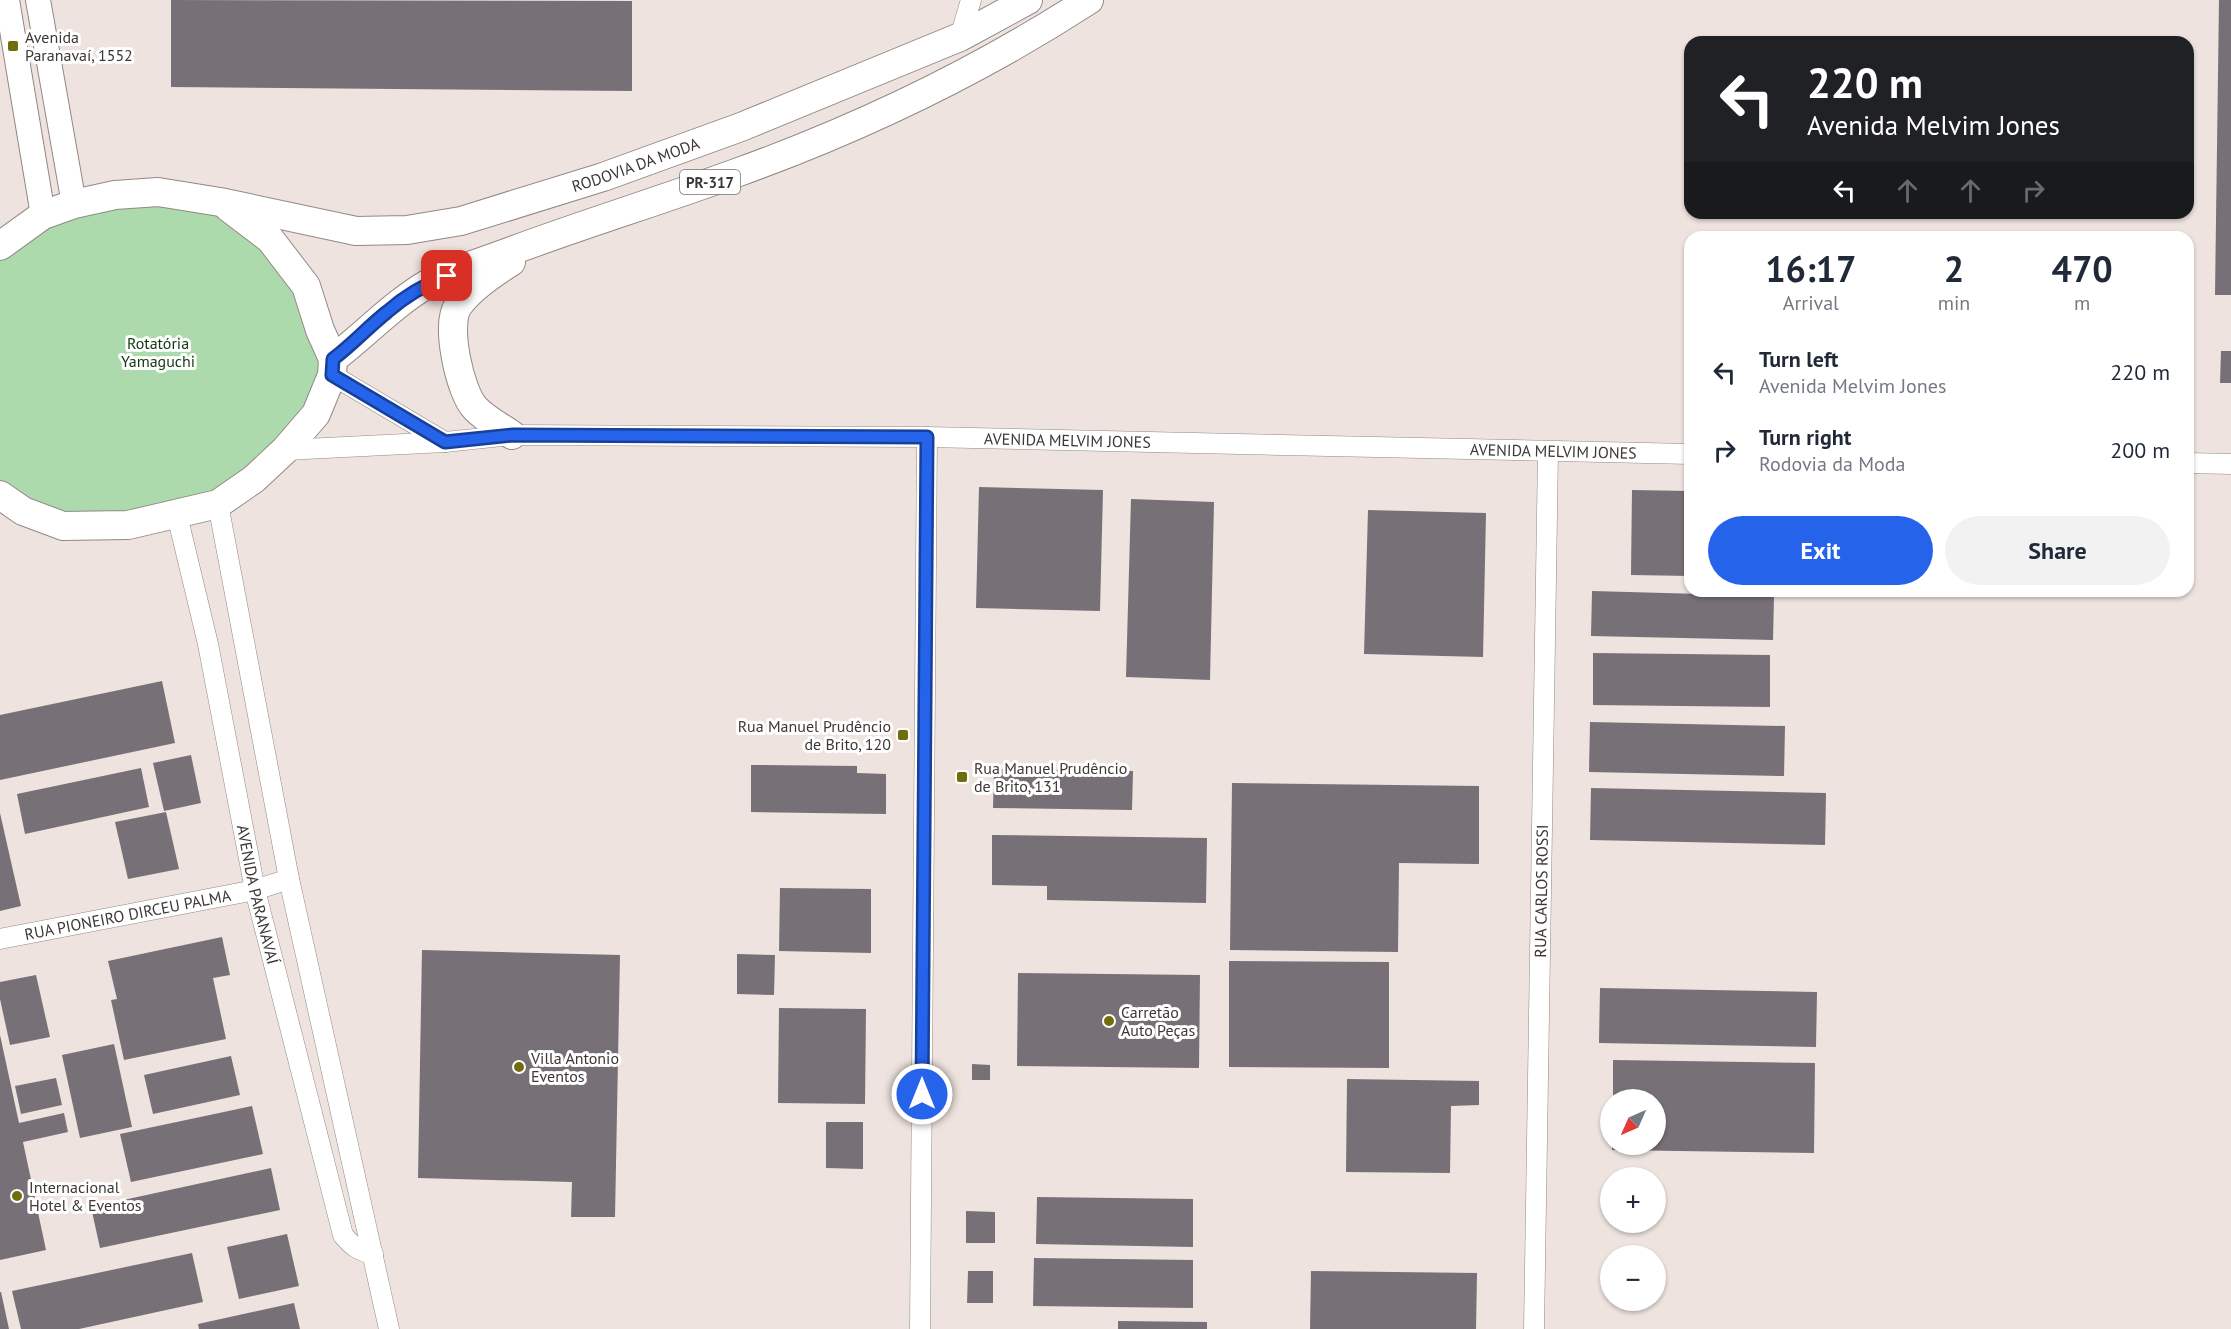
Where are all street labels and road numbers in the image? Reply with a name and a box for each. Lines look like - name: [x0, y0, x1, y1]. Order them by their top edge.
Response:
- street label: RODOVIA DA MODA: [569, 133, 702, 196]
- road number: PR-317: [680, 170, 740, 194]
- street label: AVENIDA MELVIM JONES: [984, 428, 1151, 452]
- street label: AVENIDA MELVIM JONES: [1470, 439, 1637, 463]
- street label: AVENIDA PARANAVAÍ: [233, 823, 284, 967]
- street label: RUA CARLOS ROSSI: [1530, 824, 1552, 958]
- street label: RUA PIONEIRO DIRCEU PALMA: [23, 885, 233, 944]

